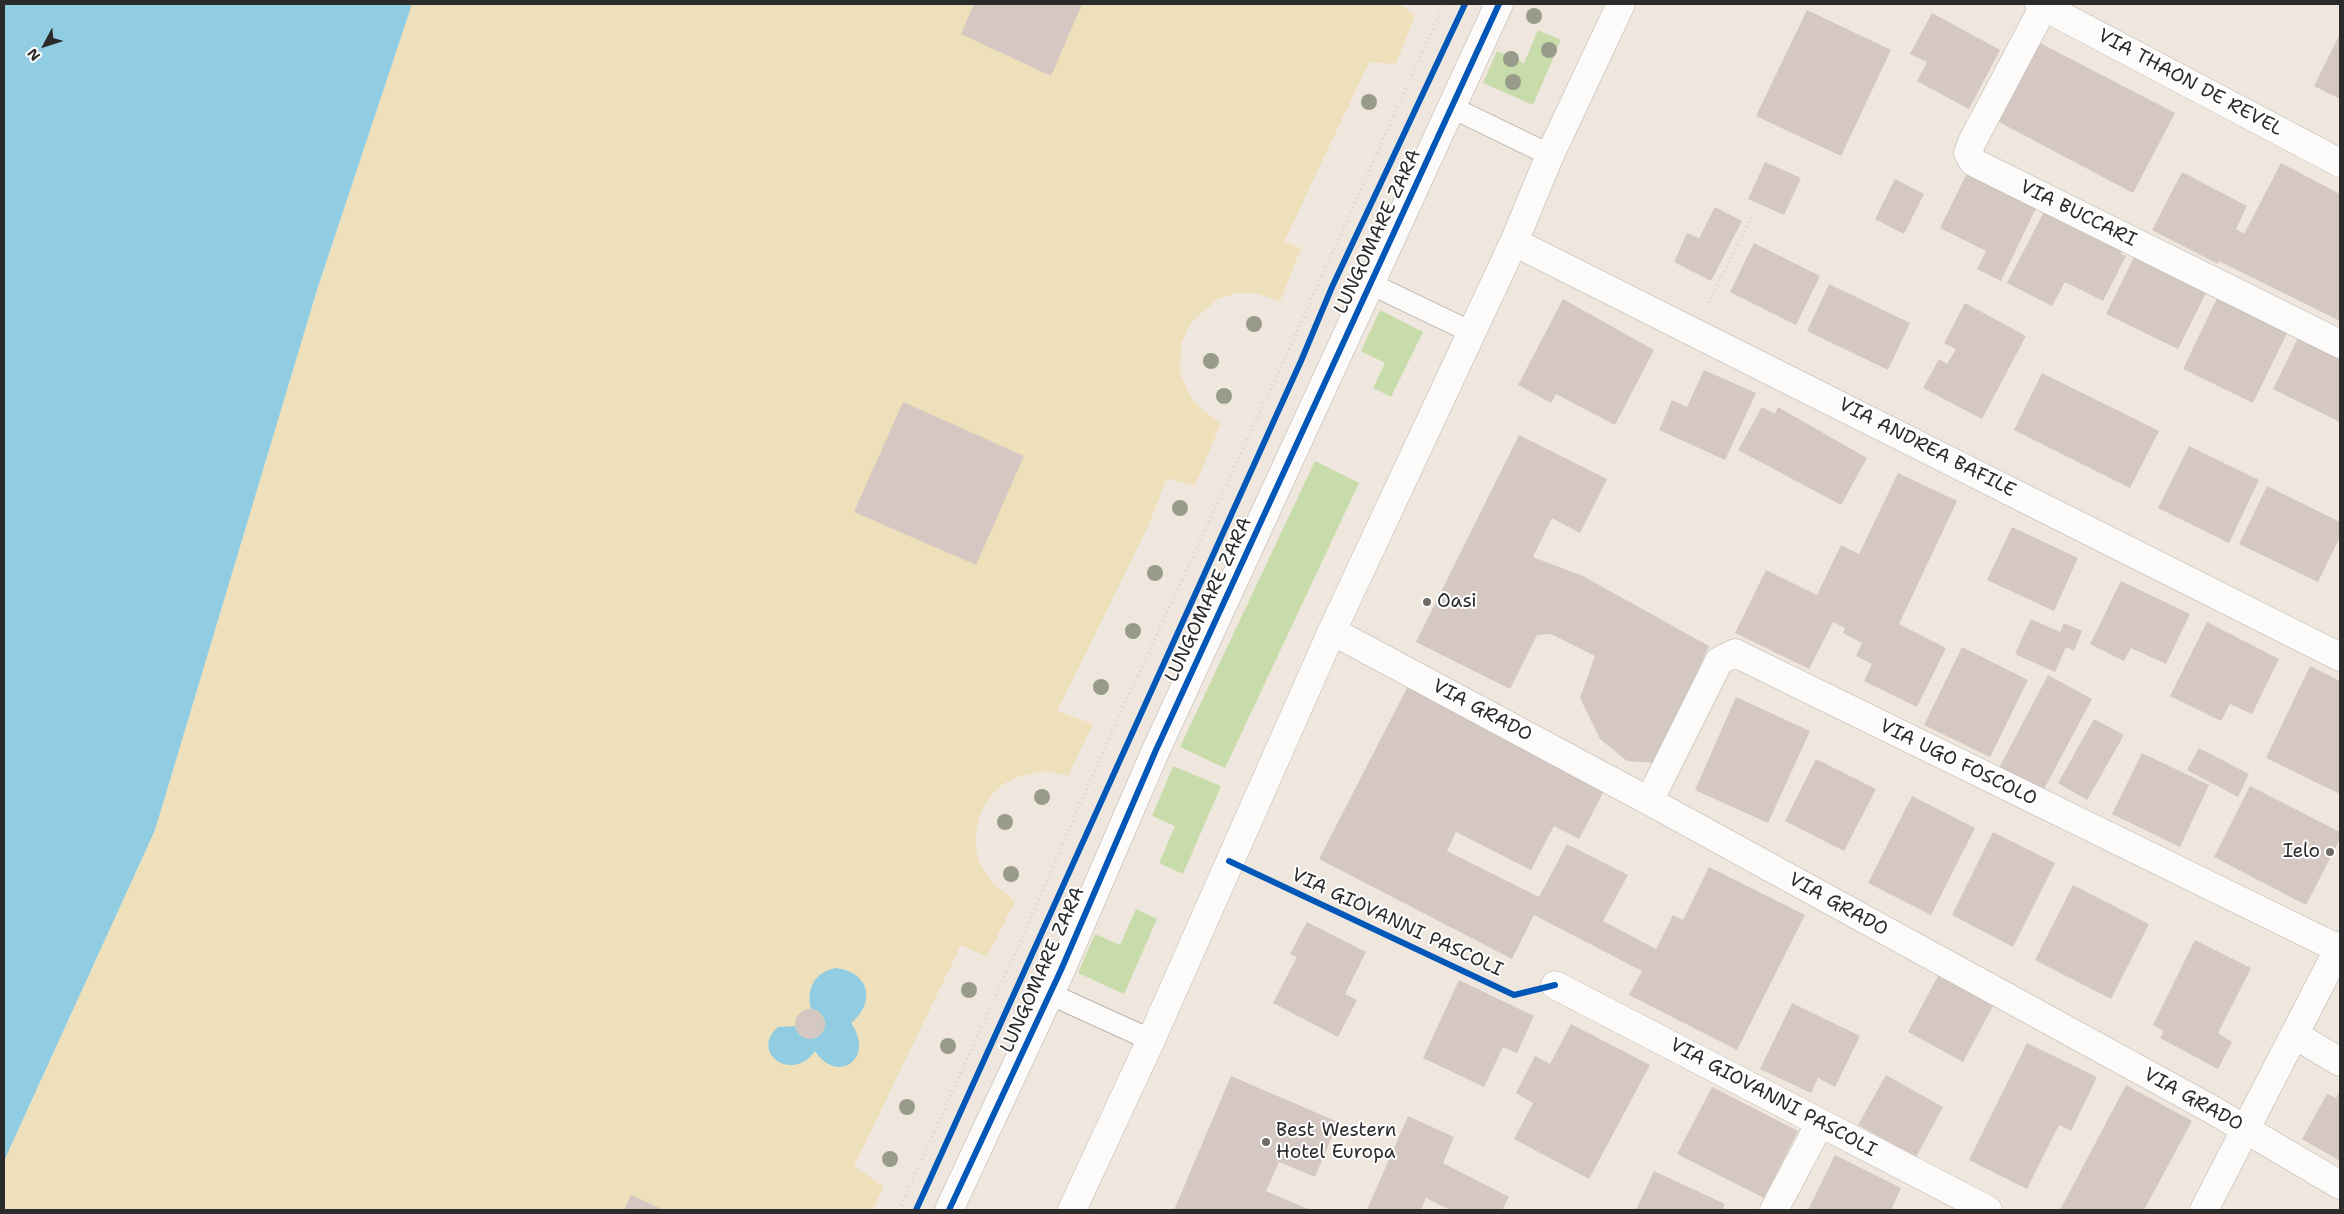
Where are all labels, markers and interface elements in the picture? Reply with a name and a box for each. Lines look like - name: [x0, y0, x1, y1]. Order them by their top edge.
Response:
- north arrow: [20, 20, 70, 70]
- street label: VIA THAON DE REVEL: [2094, 25, 2286, 141]
- text: N: [23, 45, 44, 65]
- street label: LUNGOMARE ZARA: [1330, 146, 1426, 318]
- street label: VIA BUCCARI: [2016, 176, 2140, 252]
- street label: VIA ANDREA BAFILE: [1835, 393, 2019, 503]
- street label: LUNGOMARE ZARA: [1161, 514, 1257, 686]
- place label: Oasi: [1437, 591, 1477, 613]
- marker: Oasi: [1421, 596, 1433, 608]
- street label: VIA GRADO: [1428, 675, 1536, 747]
- street label: VIA UGO FOSCOLO: [1876, 715, 2040, 811]
- place label: Ielo: [2283, 841, 2320, 863]
- marker: Ielo: [2324, 846, 2336, 858]
- street label: VIA GIOVANNI PASCOLI: [1288, 864, 1506, 982]
- street label: VIA GRADO: [1784, 868, 1892, 942]
- street label: LUNGOMARE ZARA: [996, 883, 1090, 1057]
- street label: VIA GIOVANNI PASCOLI: [1666, 1034, 1880, 1162]
- street label: VIA GRADO: [2139, 1063, 2247, 1137]
- place label: Best Western Hotel Europa: [1276, 1120, 1396, 1164]
- marker: Best Western Hotel Europa: [1260, 1136, 1272, 1148]

